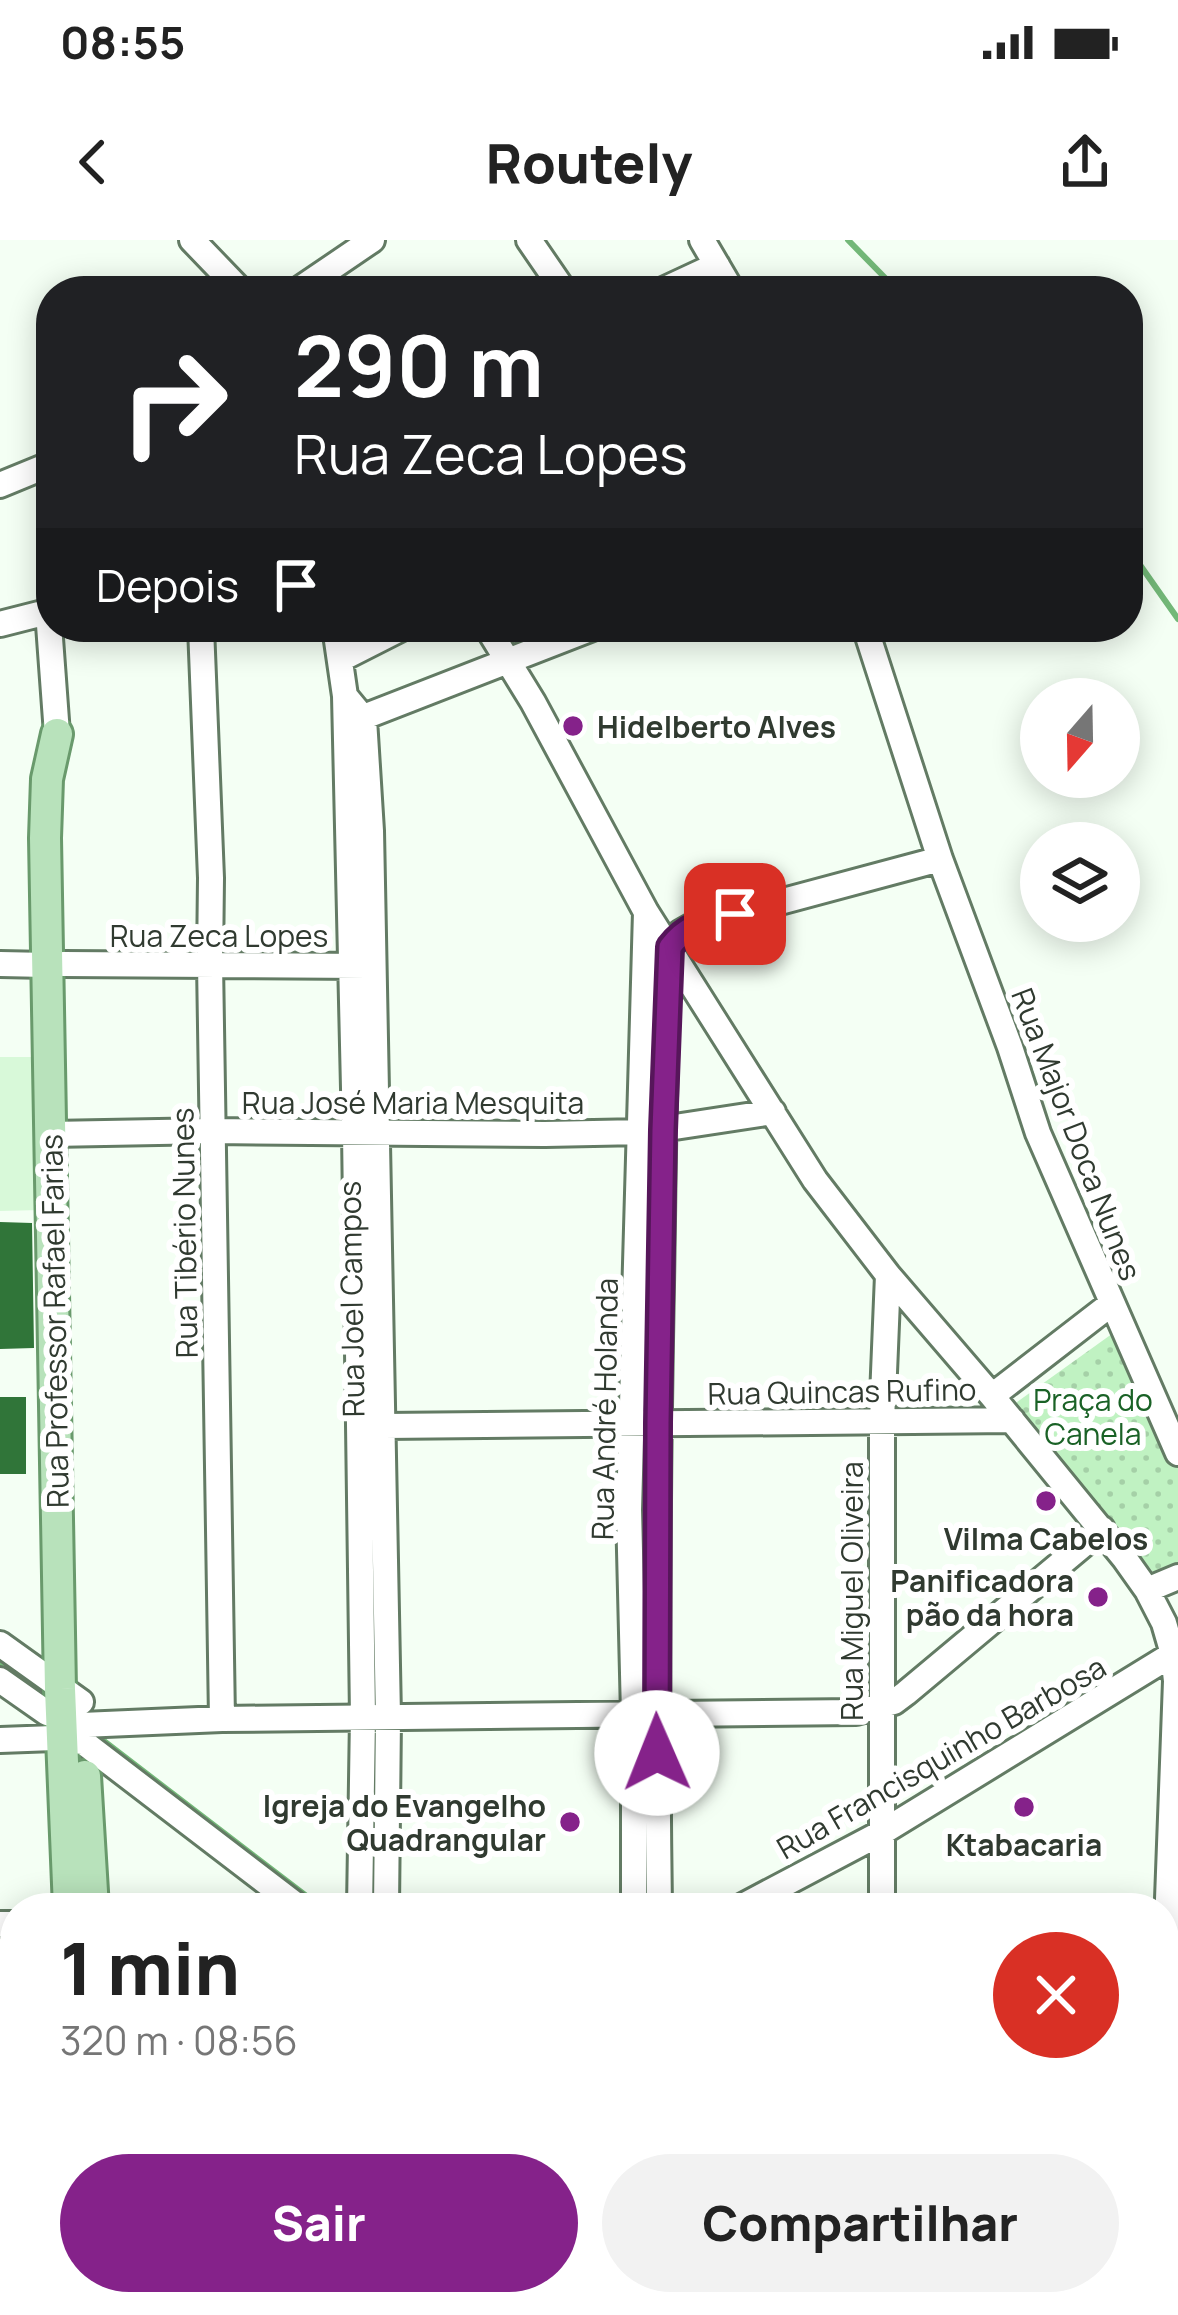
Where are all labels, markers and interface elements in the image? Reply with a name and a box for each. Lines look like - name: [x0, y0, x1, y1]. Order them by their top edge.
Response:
- text: 08:55: [60, 11, 185, 73]
- text: Routely: [486, 125, 692, 199]
- icon: back: [60, 129, 126, 195]
- icon: share: [1052, 129, 1118, 195]
- text: 290 m: [294, 307, 544, 422]
- icon: right: [96, 324, 252, 480]
- text: Rua Zeca Lopes: [294, 416, 688, 490]
- icon: arrive: [263, 552, 329, 618]
- text: Depois: [96, 554, 239, 616]
- north arrow: [1020, 678, 1140, 798]
- map controls: [1020, 678, 1140, 942]
- place label: Hidelberto Alves: [597, 706, 836, 747]
- marker: Hidelberto Alves: [560, 713, 586, 739]
- button: layers: [1020, 822, 1140, 942]
- pin: [684, 863, 786, 965]
- icon: arrive: [702, 881, 768, 947]
- street label: Rua Zeca Lopes: [110, 915, 328, 956]
- street label: Rua Major Doca Nunes: [1002, 982, 1152, 1286]
- street label: Rua José Maria Mesquita: [242, 1082, 584, 1123]
- street label: Rua Tibério Nunes: [161, 1107, 207, 1359]
- street label: Rua Professor Rafael Farias: [30, 1134, 78, 1508]
- street label: Rua Joel Campos: [328, 1181, 374, 1417]
- street label: Rua André Holanda: [581, 1277, 627, 1541]
- street label: Rua Quincas Rufino: [707, 1368, 977, 1414]
- park label: Praça do Canela: [1033, 1379, 1153, 1454]
- street label: Rua Miguel Oliveira: [831, 1461, 872, 1721]
- marker: Vilma Cabelos: [1033, 1488, 1059, 1514]
- place label: Vilma Cabelos: [944, 1518, 1148, 1559]
- place label: Panificadora pão da hora: [890, 1560, 1074, 1635]
- marker: Panificadora pão da hora: [1085, 1584, 1111, 1610]
- street label: Rua Francisquinho Barbosa: [769, 1646, 1113, 1868]
- position arrow: [594, 1690, 720, 1816]
- place label: Igreja do Evangelho Quadrangular: [263, 1785, 546, 1860]
- marker: Ktabacaria: [1011, 1794, 1037, 1820]
- marker: Igreja do Evangelho Quadrangular: [557, 1809, 583, 1835]
- place label: Ktabacaria: [946, 1824, 1102, 1865]
- text: 1 min: [60, 1918, 240, 2017]
- button: close: [993, 1932, 1119, 2058]
- text: 320 m · 08:56: [60, 2013, 298, 2067]
- button: Sair: [60, 2154, 578, 2292]
- button: Compartilhar: [602, 2154, 1119, 2292]

